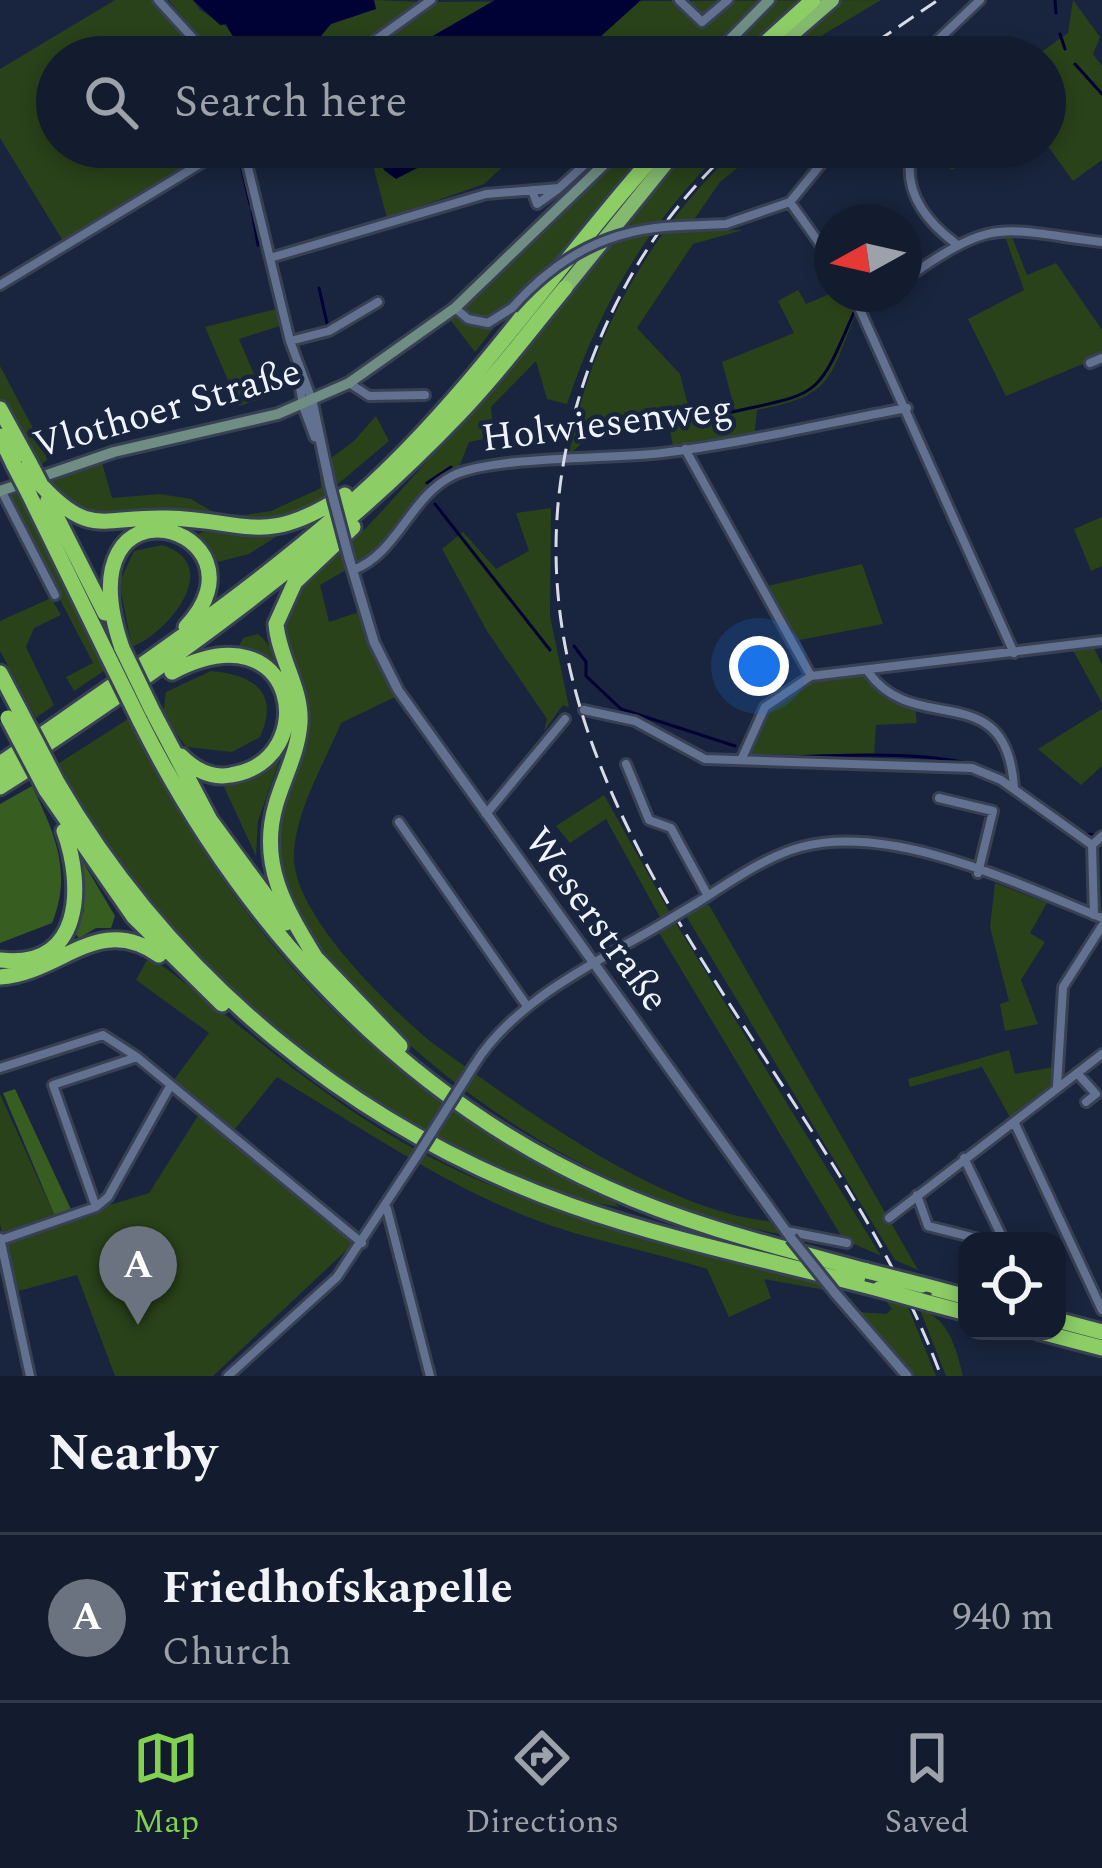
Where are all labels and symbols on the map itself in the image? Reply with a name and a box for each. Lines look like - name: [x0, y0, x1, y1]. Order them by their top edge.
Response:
- north arrow: [814, 204, 922, 312]
- street label: Vlothoer Straße: [26, 343, 308, 475]
- street label: Holwiesenweg: [478, 379, 736, 469]
- your location: [729, 636, 789, 696]
- street label: Weserstraße: [509, 815, 683, 1025]
- pin: A: [99, 1226, 177, 1325]

